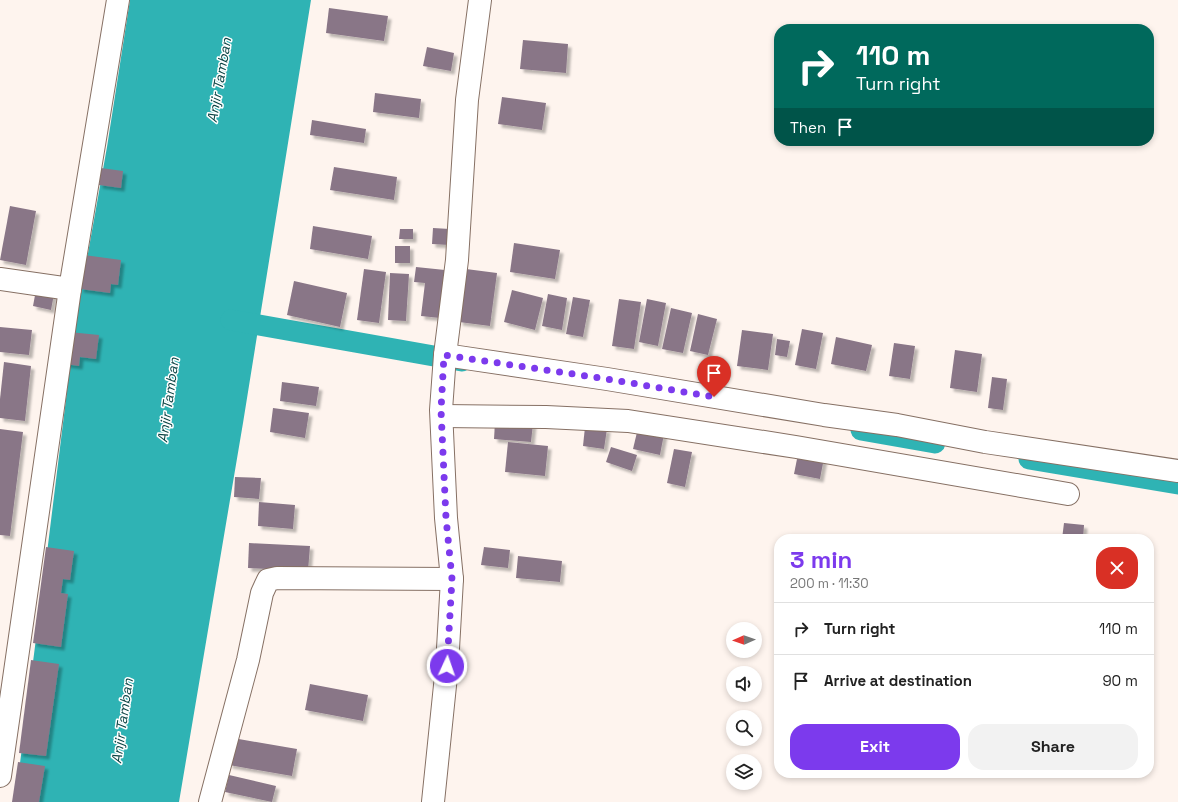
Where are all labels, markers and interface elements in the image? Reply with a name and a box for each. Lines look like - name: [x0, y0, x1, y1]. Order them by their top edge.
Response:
- water label: Anjir Tamban: [203, 36, 235, 124]
- text: 110 m: [856, 37, 930, 73]
- icon: right: [790, 40, 842, 92]
- text: Turn right: [856, 72, 940, 95]
- icon: arrive: [834, 116, 856, 138]
- text: Then: [790, 118, 826, 137]
- water label: Anjir Tamban: [153, 356, 183, 444]
- pin: [697, 356, 731, 397]
- icon: arrive: [703, 362, 725, 384]
- text: 3 min: [790, 544, 852, 575]
- button: close: [1096, 547, 1138, 589]
- text: 200 m · 11:30: [790, 575, 868, 592]
- icon: right: [790, 618, 812, 640]
- text: Turn right: [824, 619, 895, 638]
- text: 110 m: [1099, 619, 1138, 638]
- north arrow: [726, 622, 762, 658]
- map controls: [726, 622, 762, 790]
- position arrow: [426, 645, 468, 687]
- button: sound: [726, 666, 762, 702]
- icon: arrive: [790, 670, 812, 692]
- text: Arrive at destination: [824, 671, 972, 690]
- text: 90 m: [1102, 671, 1138, 690]
- water label: Anjir Tamban: [107, 677, 137, 765]
- button: search: [726, 710, 762, 746]
- button: Exit: [790, 724, 960, 770]
- button: Share: [968, 724, 1138, 770]
- button: layers: [726, 754, 762, 790]

